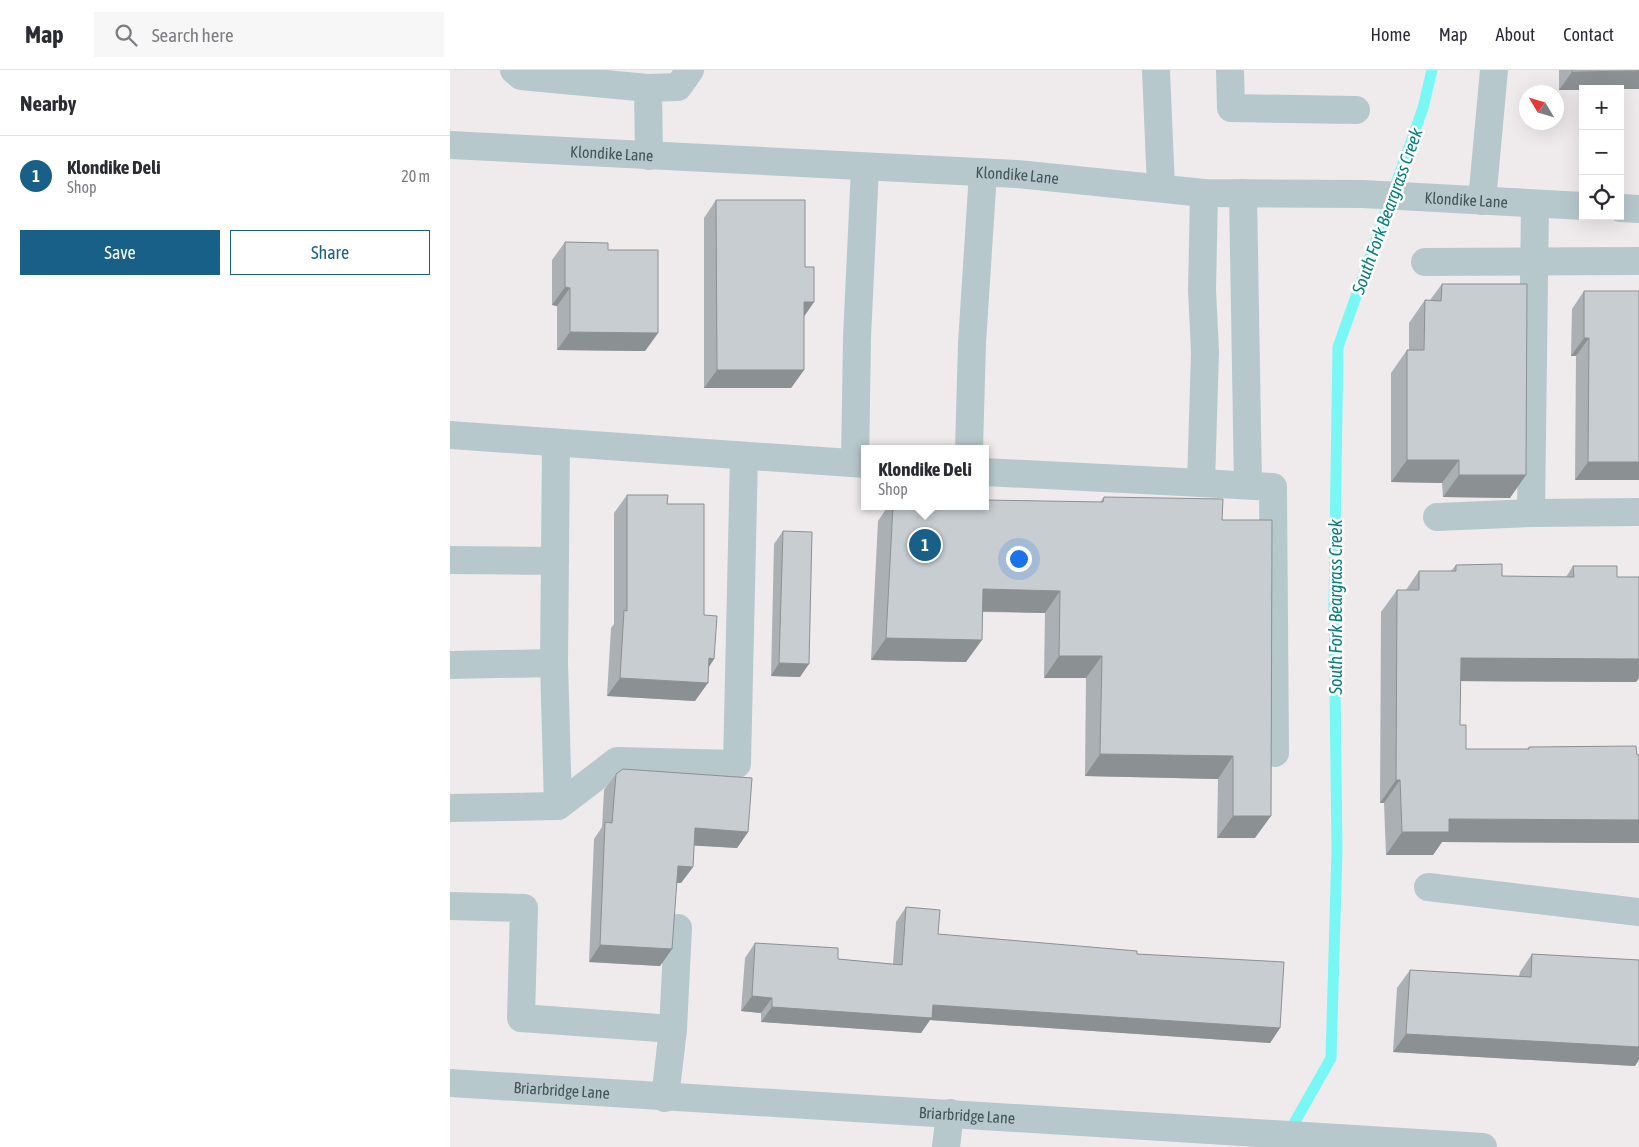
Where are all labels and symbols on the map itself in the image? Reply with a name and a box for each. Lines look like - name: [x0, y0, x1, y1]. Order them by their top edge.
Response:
- north arrow: [1519, 85, 1564, 130]
- water label: South Fork Beargrass Creek: [1347, 124, 1427, 298]
- street label: Klondike Lane: [570, 142, 654, 164]
- street label: Klondike Lane: [975, 163, 1060, 187]
- street label: Klondike Lane: [1424, 188, 1508, 211]
- water label: South Fork Beargrass Creek: [1325, 518, 1346, 696]
- pin: 1: [909, 526, 941, 564]
- your location: [1006, 546, 1032, 572]
- street label: Briarbridge Lane: [513, 1078, 611, 1102]
- street label: Briarbridge Lane: [918, 1103, 1016, 1127]

